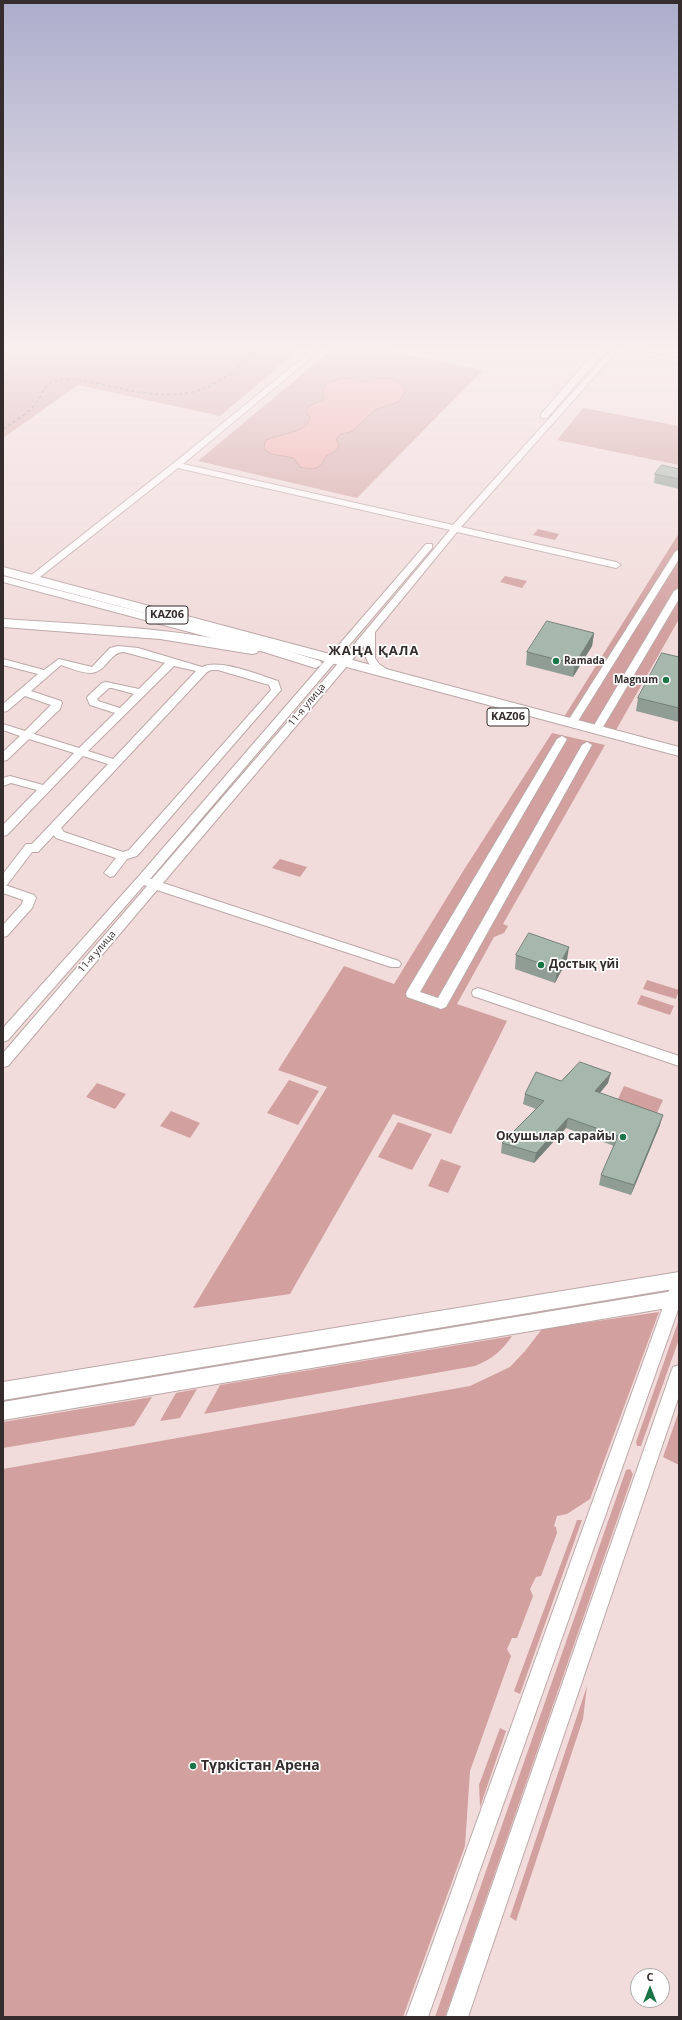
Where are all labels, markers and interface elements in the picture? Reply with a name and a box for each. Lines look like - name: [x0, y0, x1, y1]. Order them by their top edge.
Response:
- road number: KАZ06: [146, 606, 188, 624]
- district label: ЖАҢА ҚАЛА: [329, 643, 419, 659]
- place label: Ramada: [564, 655, 605, 667]
- marker: Ramada: [551, 656, 561, 666]
- place label: Magnum: [614, 674, 658, 686]
- marker: Magnum: [661, 675, 671, 685]
- street label: 11-я улица: [286, 681, 328, 729]
- road number: KАZ06: [487, 708, 529, 726]
- street label: 11-я улица: [76, 929, 118, 975]
- place label: Достық үйі: [549, 958, 619, 972]
- marker: Достық үйі: [536, 960, 546, 970]
- place label: Оқушылар сарайы: [496, 1130, 615, 1144]
- marker: Оқушылар сарайы: [618, 1132, 628, 1142]
- place label: Түркістан Арена: [201, 1758, 320, 1774]
- marker: Түркістан Арена: [188, 1761, 198, 1771]
- north arrow: [630, 1968, 670, 2008]
- text: С: [646, 1969, 654, 1984]

